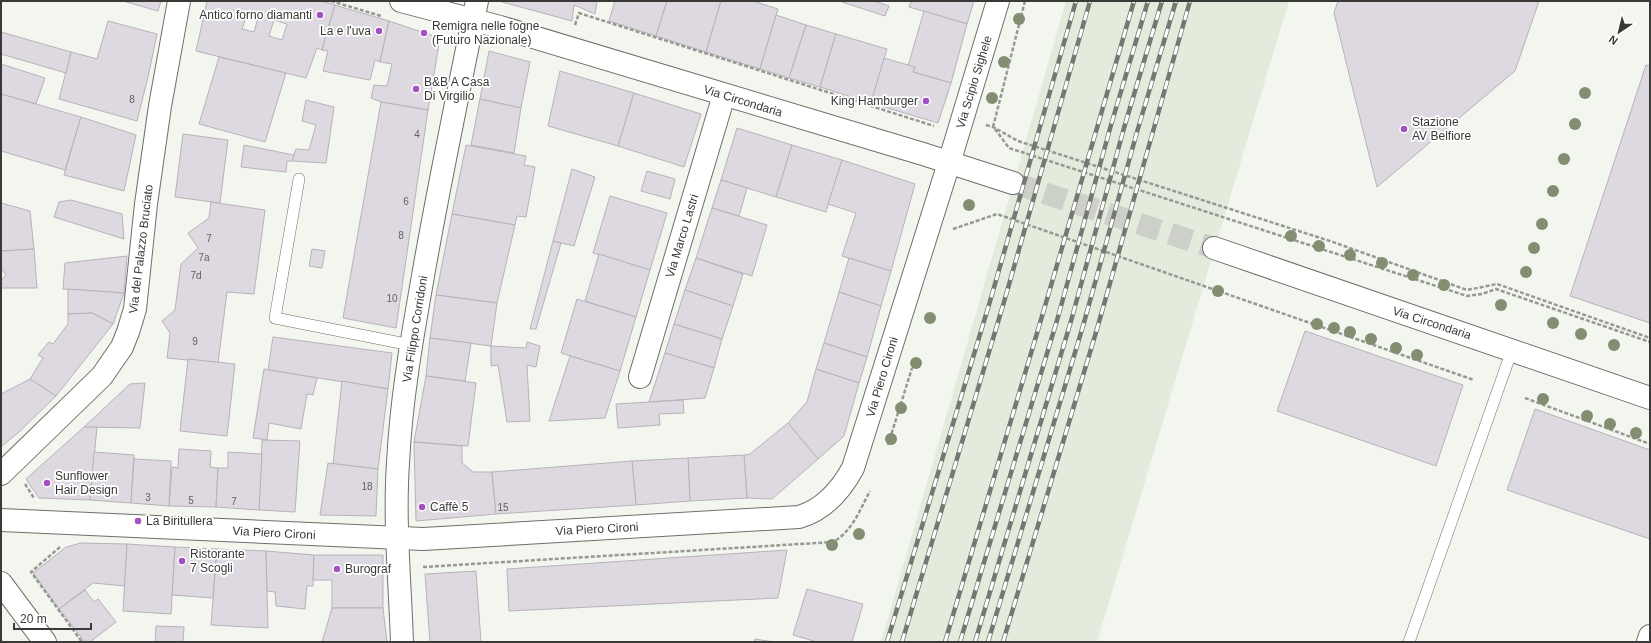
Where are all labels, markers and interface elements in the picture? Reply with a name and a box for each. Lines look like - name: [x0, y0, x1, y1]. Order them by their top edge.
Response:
- place label: Antico forno diamanti: [199, 8, 312, 22]
- marker: Antico forno diamanti: [315, 10, 325, 20]
- north arrow: [1599, 12, 1639, 52]
- place label: Remigra nelle fogne (Futuro Nazionale): [432, 19, 540, 47]
- place label: La e l'uva: [320, 24, 371, 38]
- marker: La e l'uva: [374, 26, 384, 36]
- marker: Remigra nelle fogne (Futuro Nazionale): [419, 28, 429, 38]
- street label: Via Scipio Sighele: [953, 33, 995, 130]
- text: N: [1607, 33, 1620, 47]
- place label: B&B A Casa Di Virgilio: [424, 75, 490, 103]
- street label: Via Circondaria: [702, 82, 784, 120]
- marker: B&B A Casa Di Virgilio: [411, 84, 421, 94]
- house number: 8: [129, 94, 135, 105]
- place label: King Hamburger: [831, 94, 918, 108]
- marker: King Hamburger: [921, 96, 931, 106]
- place label: Stazione AV Belfiore: [1412, 115, 1471, 143]
- marker: Stazione AV Belfiore: [1399, 124, 1409, 134]
- house number: 4: [414, 129, 420, 140]
- street label: Via del Palazzo Bruciato: [126, 183, 156, 314]
- street label: Via Marco Lastri: [663, 193, 701, 279]
- house number: 6: [403, 196, 409, 207]
- house number: 8: [398, 230, 404, 241]
- house number: 7: [206, 233, 212, 244]
- house number: 7a: [198, 252, 210, 263]
- house number: 7d: [190, 270, 202, 281]
- street label: Via Filippo Corridoni: [400, 275, 430, 383]
- house number: 10: [386, 293, 398, 304]
- street label: Via Circondaria: [1391, 304, 1473, 342]
- street label: Via Piero Cironi: [863, 335, 901, 419]
- house number: 9: [192, 336, 198, 347]
- place label: Sunflower Hair Design: [55, 469, 118, 497]
- marker: Sunflower Hair Design: [42, 478, 52, 488]
- house number: 18: [361, 481, 373, 492]
- house number: 3: [145, 492, 151, 503]
- house number: 5: [188, 495, 194, 506]
- house number: 7: [231, 496, 237, 507]
- place label: Caffè 5: [430, 500, 469, 514]
- marker: Caffè 5: [417, 502, 427, 512]
- house number: 15: [497, 502, 509, 513]
- place label: La Biritullera: [146, 514, 213, 528]
- marker: La Biritullera: [133, 516, 143, 526]
- street label: Via Piero Cironi: [555, 520, 639, 538]
- street label: Via Piero Cironi: [232, 524, 316, 542]
- place label: Ristorante 7 Scogli: [190, 547, 245, 575]
- marker: Ristorante 7 Scogli: [177, 556, 187, 566]
- place label: Burograf: [345, 562, 392, 576]
- marker: Burograf: [332, 564, 342, 574]
- scale bar: [14, 605, 91, 631]
- text: 20 m: [20, 612, 47, 626]

